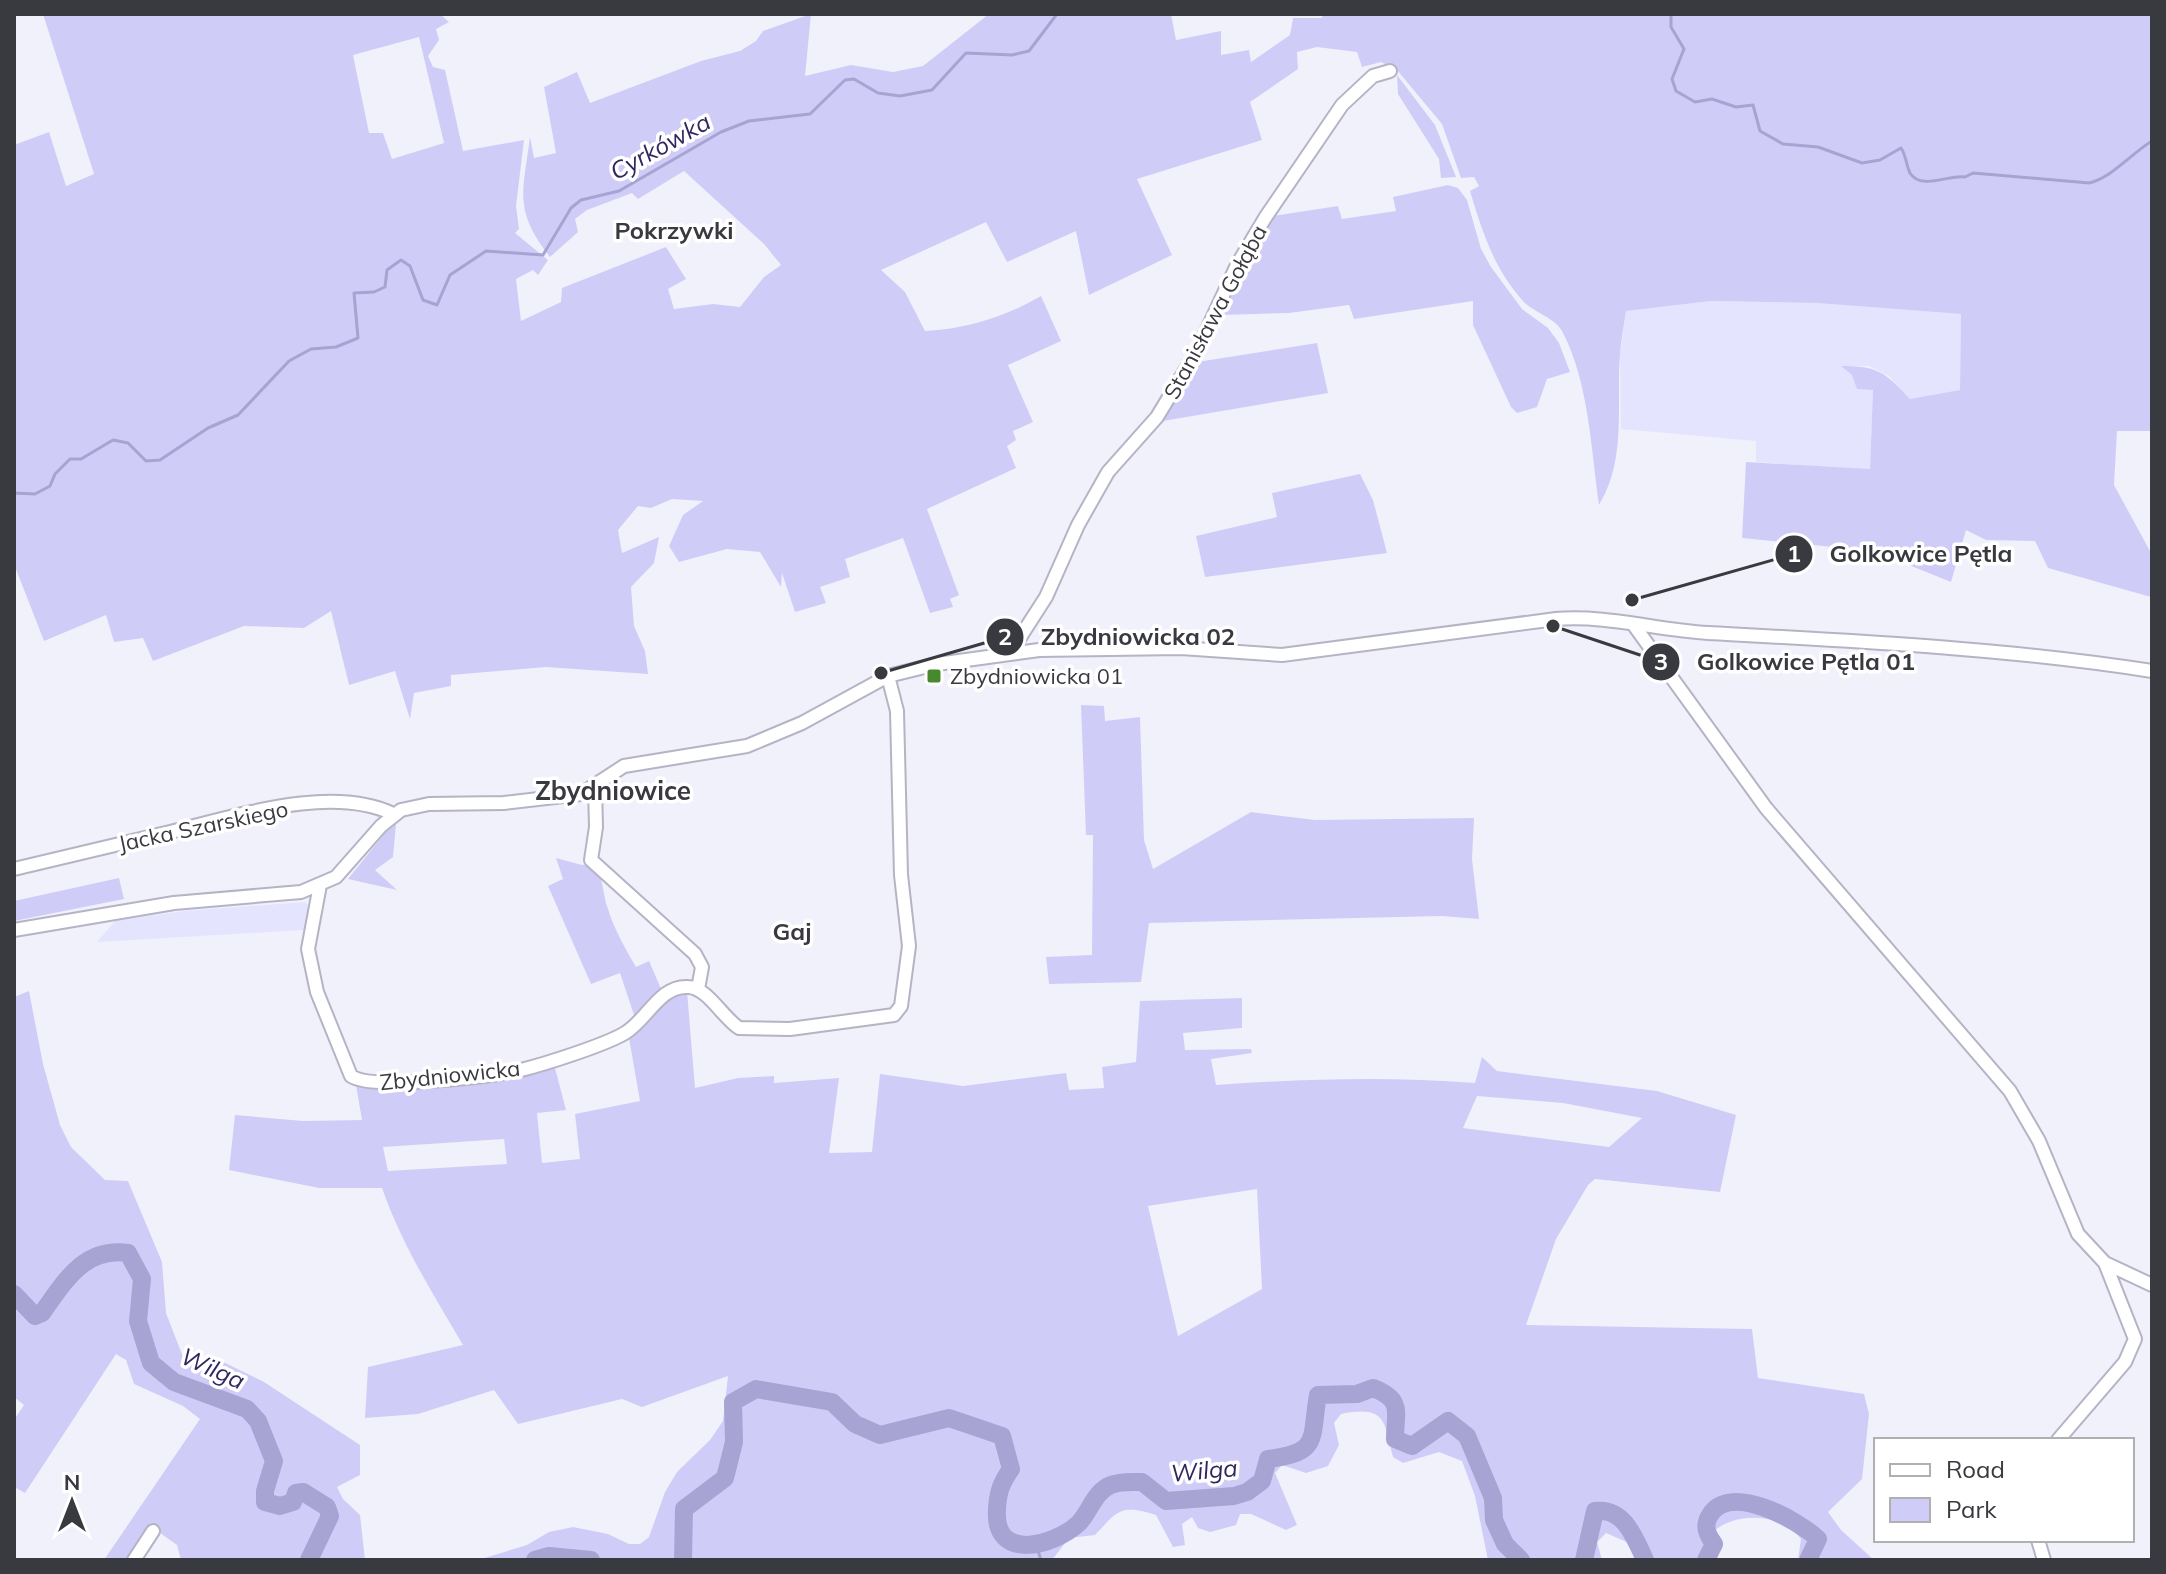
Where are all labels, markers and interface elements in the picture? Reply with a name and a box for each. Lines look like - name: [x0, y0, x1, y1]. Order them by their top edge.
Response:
- water label: Cyrkówka: [604, 106, 716, 186]
- district label: Pokrzywki: [614, 215, 734, 245]
- street label: Stanisława Gołąba: [1157, 220, 1273, 404]
- callout: Golkowice Pętla: [1774, 530, 2029, 578]
- text: 1: [1787, 538, 1801, 568]
- text: Golkowice Pętla: [1830, 538, 2012, 568]
- callout: Zbydniowicka 02: [985, 613, 1251, 661]
- text: 2: [998, 621, 1012, 651]
- text: Zbydniowicka 02: [1041, 621, 1235, 651]
- callout: Golkowice Pętla 01: [1641, 638, 1931, 686]
- text: 3: [1654, 646, 1668, 676]
- text: Golkowice Pętla 01: [1697, 646, 1915, 676]
- place label: Zbydniowicka 01: [950, 662, 1123, 690]
- marker: Zbydniowicka 01: [925, 667, 943, 685]
- district label: Zbydniowice: [535, 774, 691, 807]
- street label: Jacka Szarskiego: [116, 794, 290, 858]
- district label: Gaj: [773, 916, 811, 946]
- street label: Zbydniowicka: [378, 1054, 522, 1096]
- water label: Wilga: [176, 1341, 250, 1395]
- legend: [1874, 1438, 2134, 1542]
- water label: Wilga: [1169, 1452, 1239, 1488]
- text: Road: [1946, 1454, 2005, 1484]
- north arrow: [32, 1462, 112, 1542]
- text: N: [64, 1468, 80, 1496]
- text: Park: [1946, 1494, 1997, 1524]

